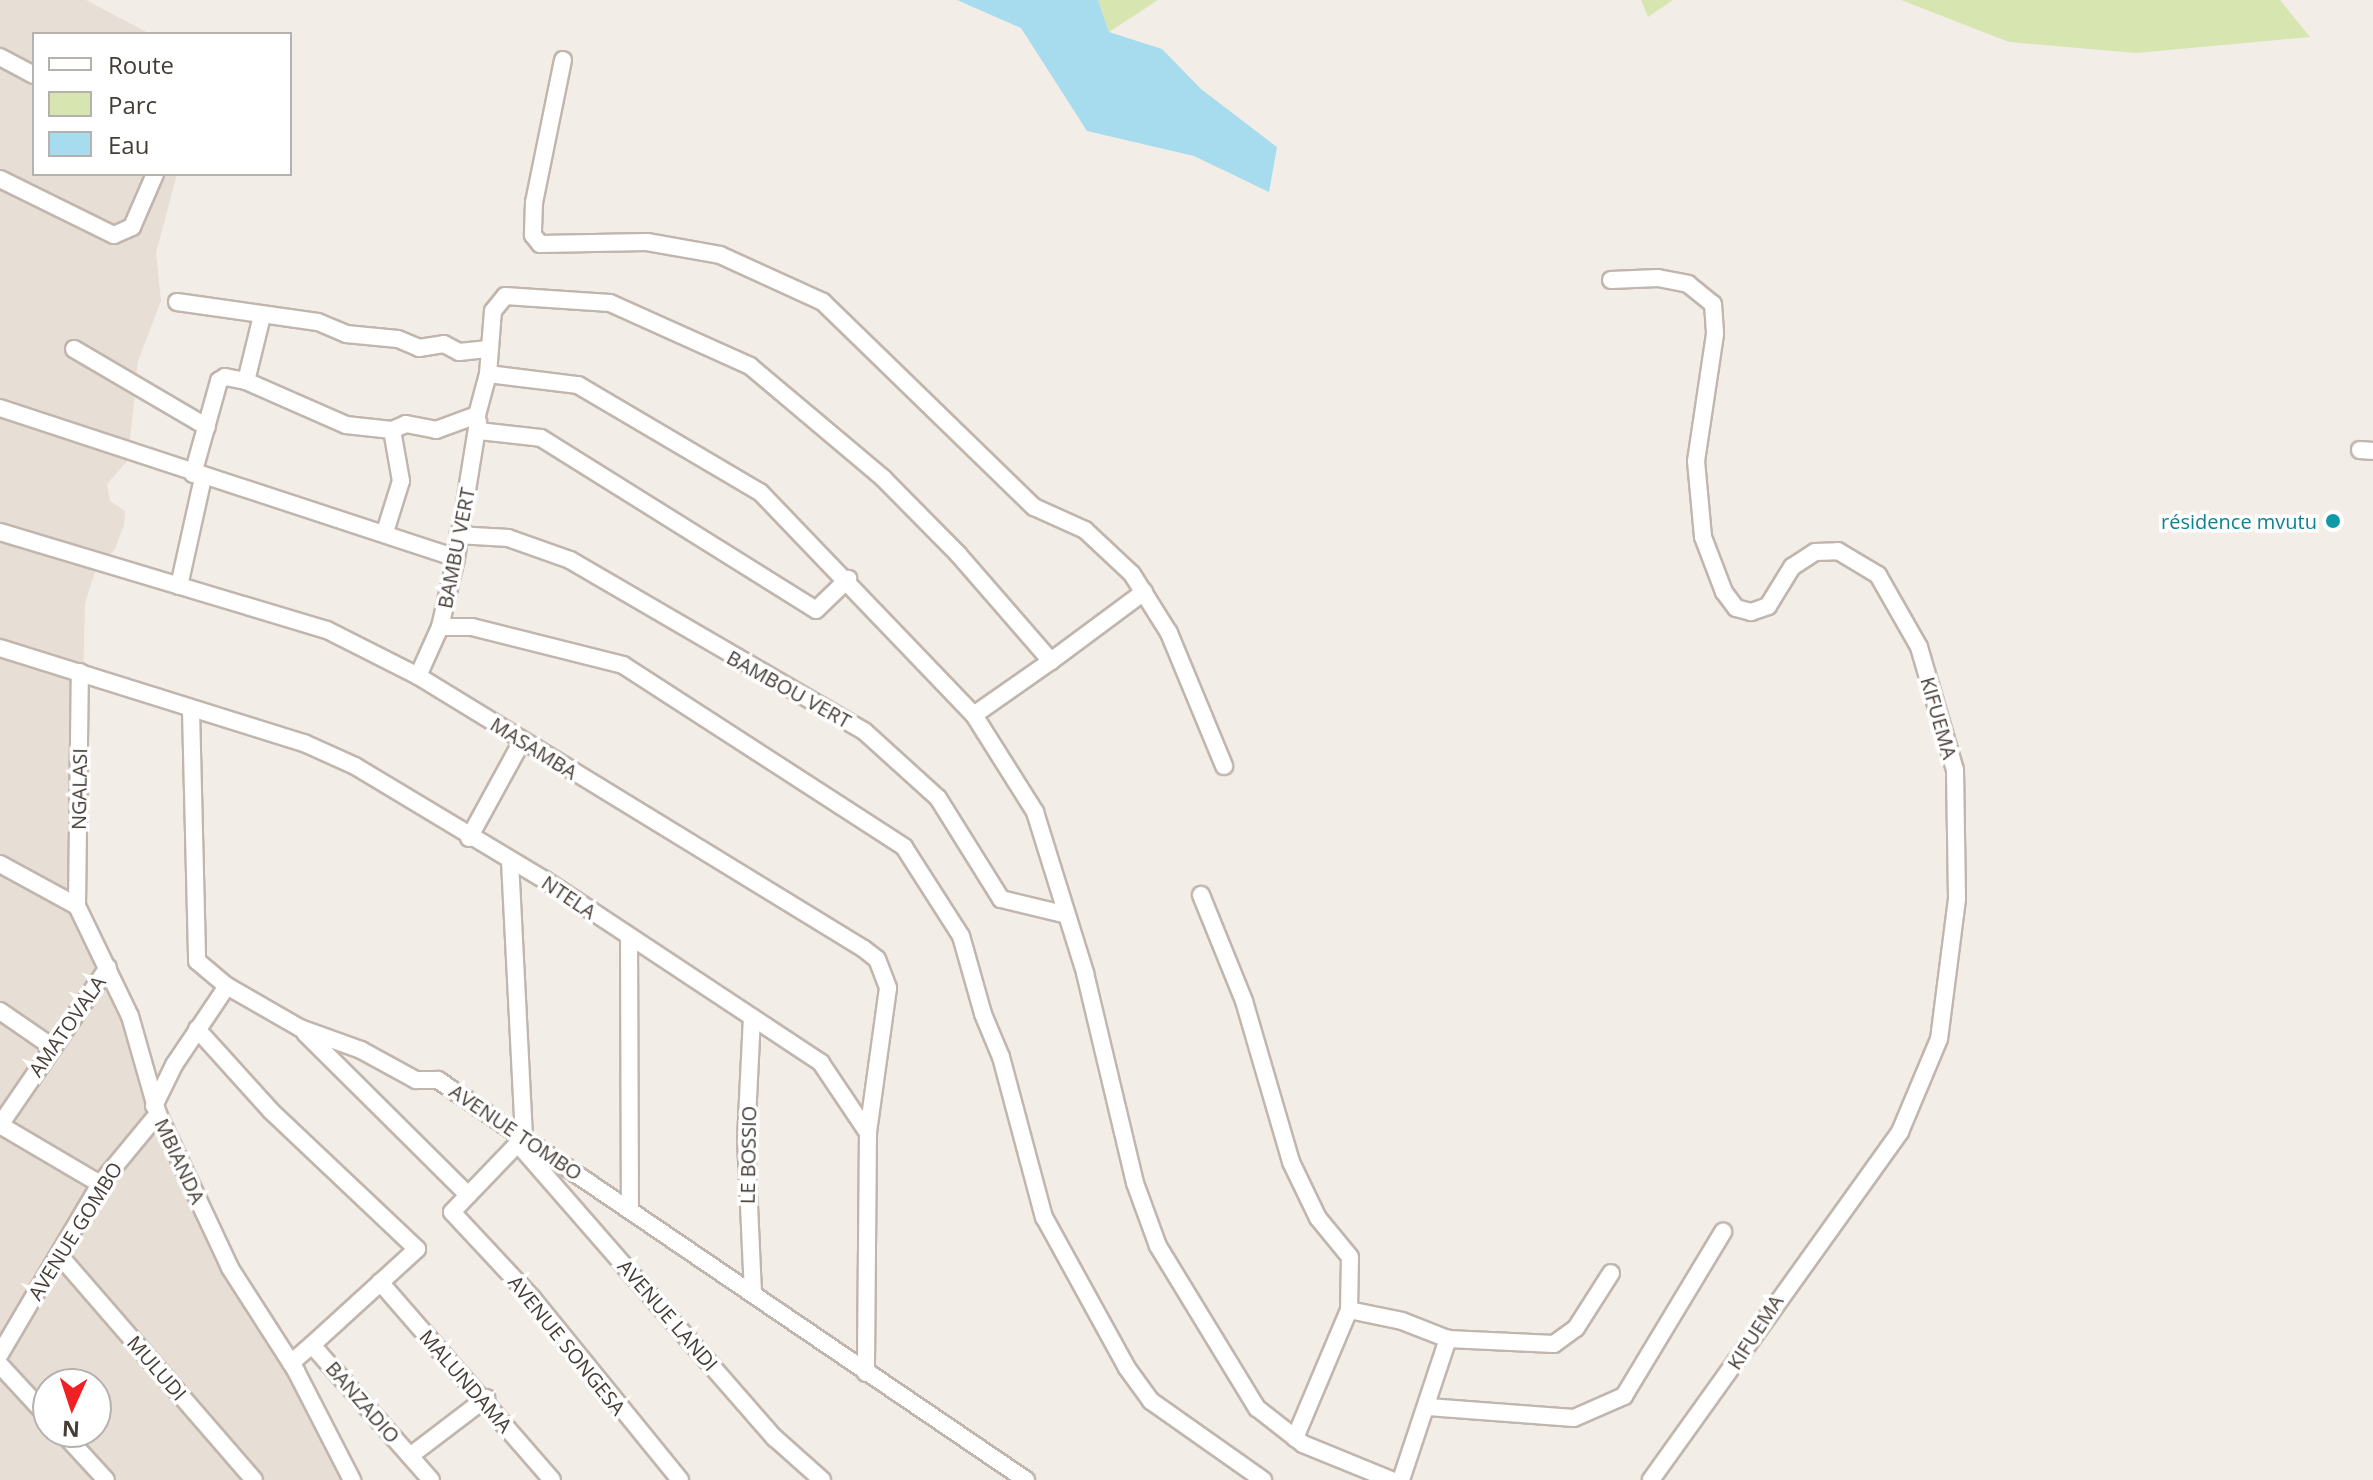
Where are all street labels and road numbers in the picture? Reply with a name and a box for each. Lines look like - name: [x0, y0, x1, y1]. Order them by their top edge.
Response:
- street label: BAMBU VERT: [433, 486, 479, 610]
- street label: BAMBOU VERT: [723, 645, 855, 733]
- street label: KIFUEMA: [1916, 674, 1962, 762]
- street label: MASAMBA: [486, 712, 582, 784]
- street label: NGALASI: [66, 748, 92, 830]
- street label: NTELA: [537, 870, 601, 924]
- street label: AMATOVALA: [23, 971, 111, 1081]
- street label: AVENUE TOMBO: [445, 1079, 587, 1185]
- street label: LE BOSSIO: [735, 1106, 761, 1204]
- street label: MBIANDA: [150, 1115, 210, 1207]
- street label: AVENUE GOMBO: [23, 1158, 127, 1304]
- street label: AVENUE LANDI: [613, 1254, 723, 1376]
- street label: AVENUE SONGESA: [503, 1270, 631, 1420]
- street label: KIFUEMA: [1722, 1290, 1788, 1374]
- street label: MALUNDAMA: [415, 1325, 517, 1437]
- street label: MULUDI: [122, 1331, 192, 1405]
- street label: BANZADIO: [321, 1356, 405, 1448]

